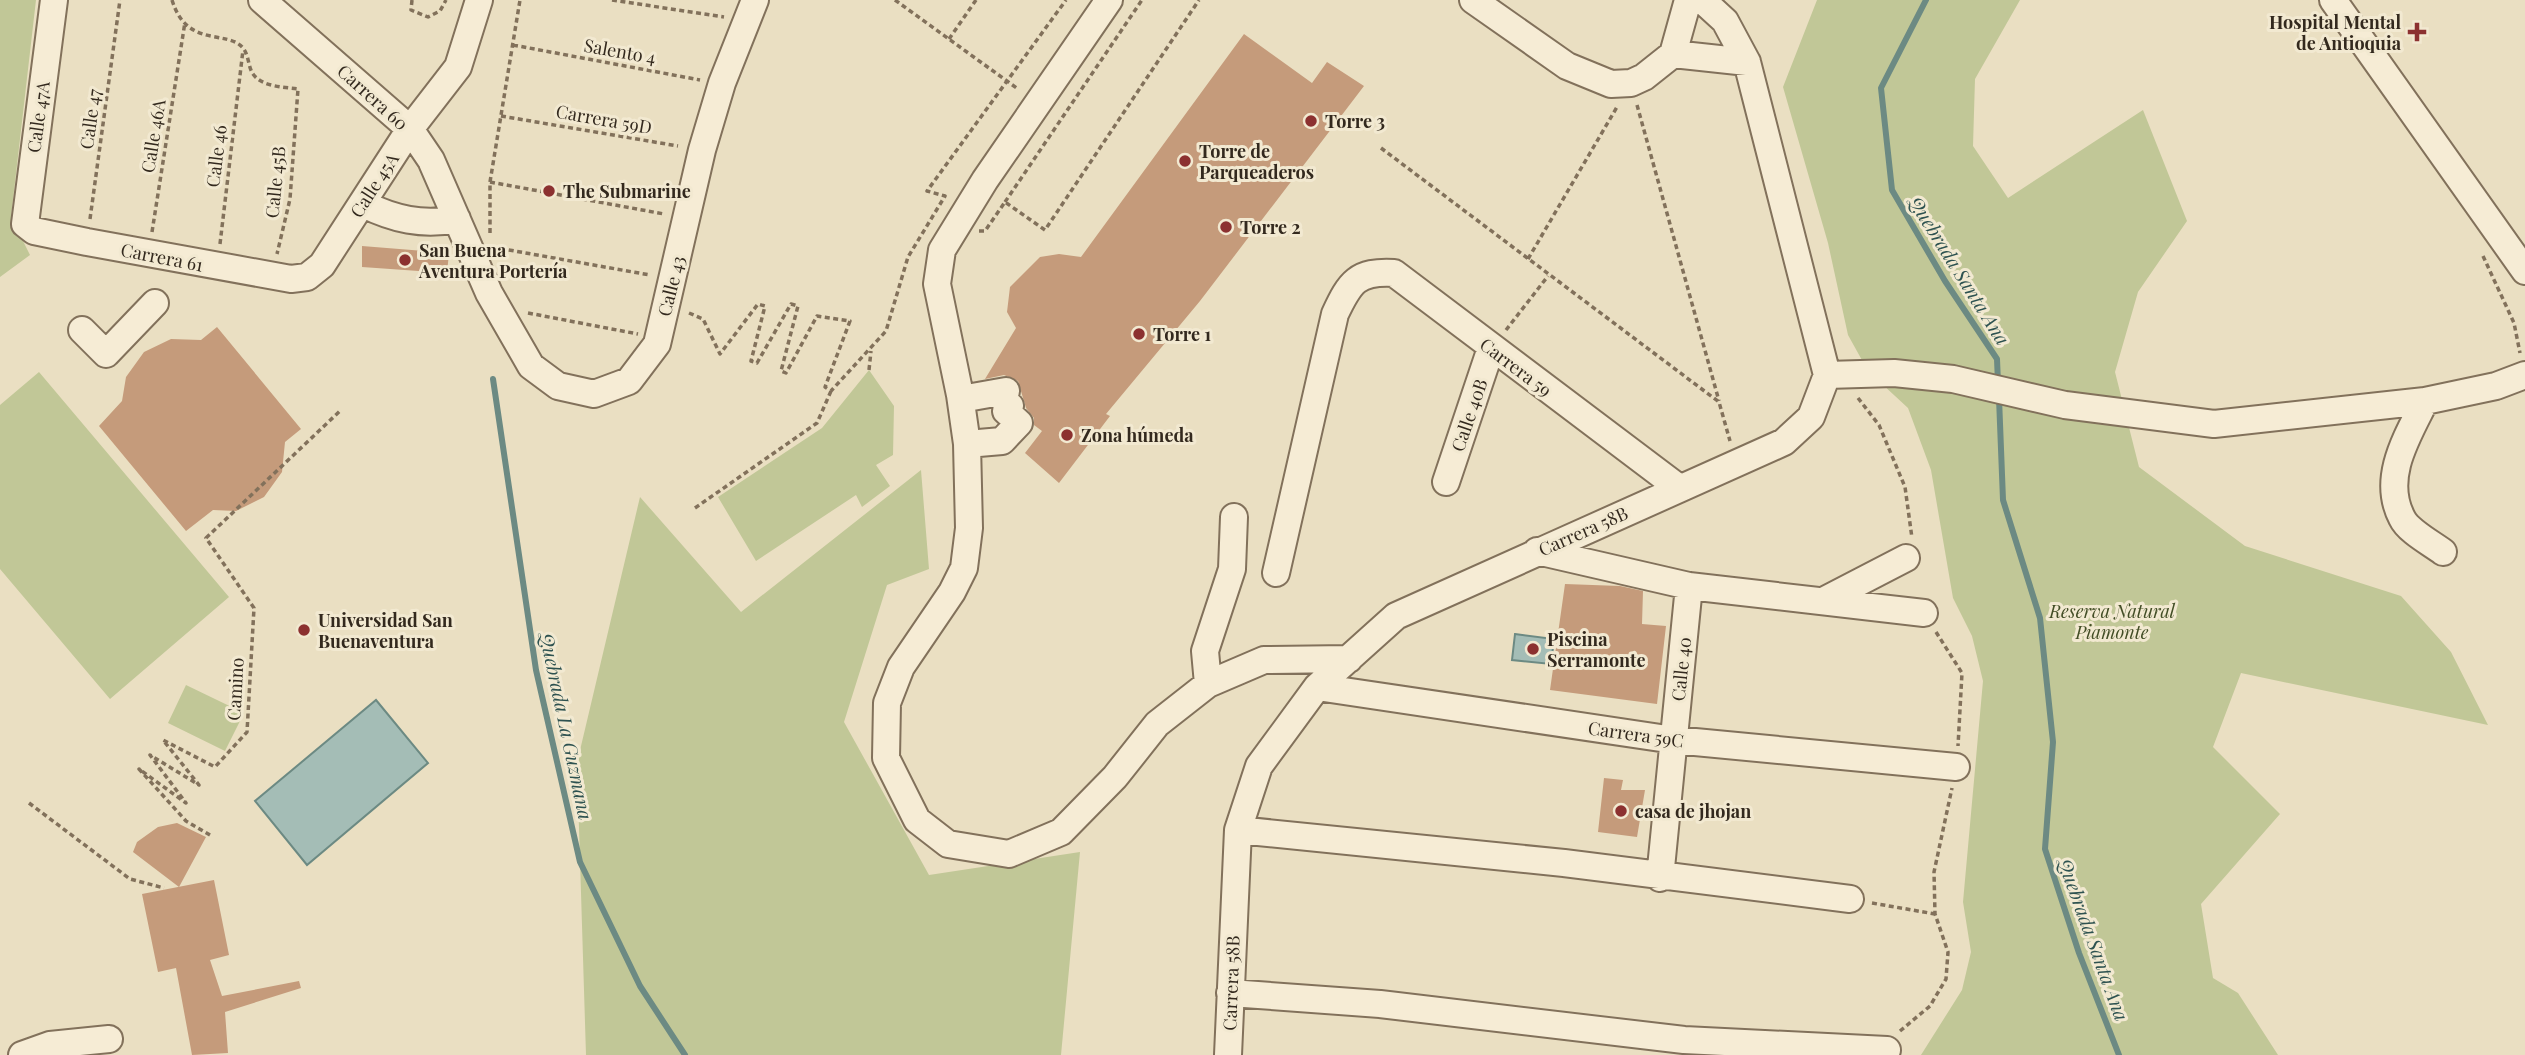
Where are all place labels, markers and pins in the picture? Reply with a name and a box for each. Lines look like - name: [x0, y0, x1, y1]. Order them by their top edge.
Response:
- place label: Hospital Mental de Antioquia: [2269, 10, 2402, 55]
- marker: Hospital Mental de Antioquia: [2407, 22, 2427, 42]
- place label: Torre 3: [1325, 109, 1385, 133]
- marker: Torre 3: [1303, 113, 1319, 129]
- place label: Torre de Parqueaderos: [1199, 139, 1314, 184]
- marker: Torre de Parqueaderos: [1177, 153, 1193, 169]
- place label: The Submarine: [563, 179, 691, 203]
- marker: The Submarine: [541, 183, 557, 199]
- place label: Torre 2: [1240, 215, 1301, 239]
- marker: Torre 2: [1218, 219, 1234, 235]
- place label: San Buena Aventura Portería: [418, 238, 568, 283]
- marker: San Buena Aventura Portería: [397, 252, 413, 268]
- place label: Torre 1: [1153, 322, 1211, 346]
- marker: Torre 1: [1131, 326, 1147, 342]
- place label: Zona húmeda: [1081, 423, 1194, 447]
- marker: Zona húmeda: [1059, 427, 1075, 443]
- place label: Universidad San Buenaventura: [318, 608, 453, 653]
- marker: Universidad San Buenaventura: [296, 622, 312, 638]
- place label: Piscina Serramonte: [1547, 627, 1645, 672]
- marker: Piscina Serramonte: [1525, 641, 1541, 657]
- place label: casa de jhojan: [1635, 799, 1751, 823]
- marker: casa de jhojan: [1613, 803, 1629, 819]

